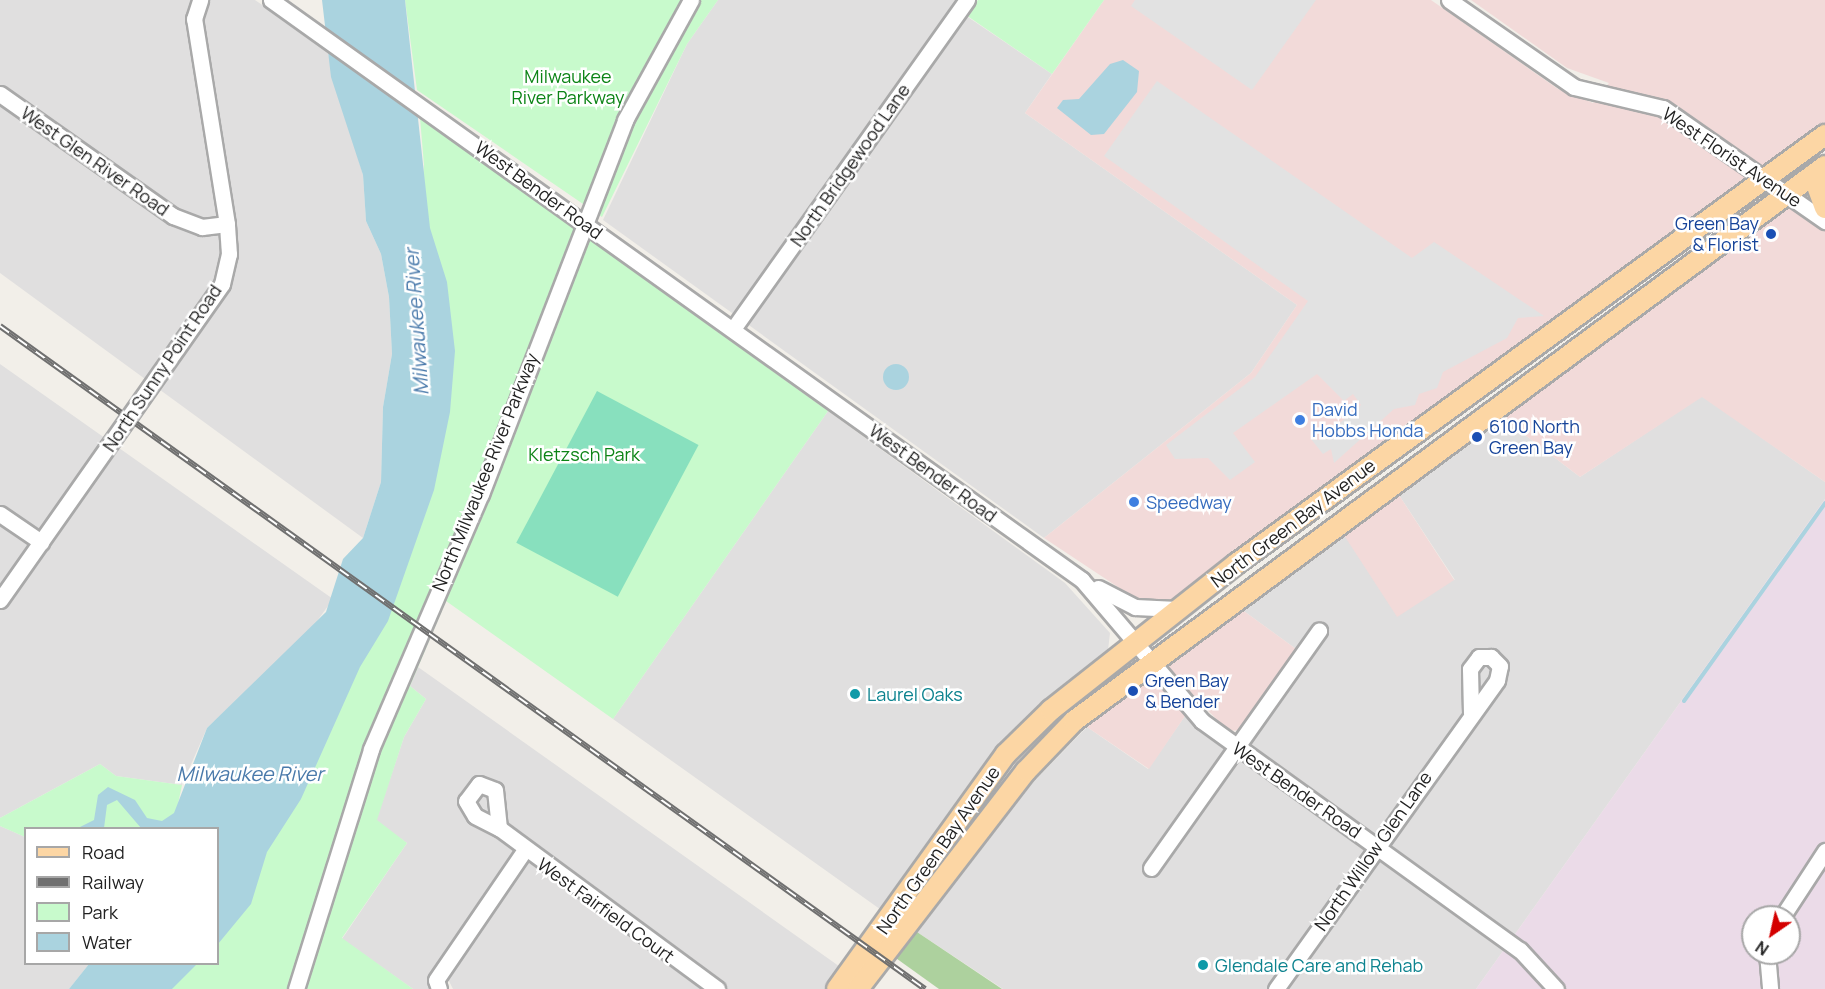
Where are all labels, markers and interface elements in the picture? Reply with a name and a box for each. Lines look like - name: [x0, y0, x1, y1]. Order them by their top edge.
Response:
- park label: Milwaukee River Parkway: [511, 66, 625, 109]
- street label: North Bridgewood Lane: [786, 80, 914, 250]
- street label: West Glen River Road: [17, 102, 173, 220]
- street label: West Florist Avenue: [1658, 102, 1806, 212]
- street label: West Bender Road: [471, 136, 607, 244]
- place label: Green Bay & Florist: [1675, 213, 1759, 256]
- marker: Green Bay & Florist: [1764, 227, 1778, 241]
- water label: Milwaukee River: [399, 248, 433, 396]
- street label: North Sunny Point Road: [98, 280, 226, 456]
- street label: North Milwaukee River Parkway: [427, 350, 543, 594]
- place label: David Hobbs Honda: [1312, 399, 1424, 442]
- marker: David Hobbs Honda: [1293, 413, 1307, 427]
- place label: 6100 North Green Bay: [1489, 416, 1580, 458]
- street label: West Bender Road: [865, 419, 1001, 527]
- marker: 6100 North Green Bay: [1470, 430, 1484, 444]
- park label: Kletzsch Park: [528, 443, 640, 465]
- street label: North Green Bay Avenue: [1207, 454, 1379, 592]
- place label: Speedway: [1146, 491, 1232, 513]
- marker: Speedway: [1127, 495, 1141, 509]
- place label: Green Bay & Bender: [1145, 670, 1229, 712]
- place label: Laurel Oaks: [867, 683, 963, 705]
- marker: Green Bay & Bender: [1126, 684, 1140, 698]
- marker: Laurel Oaks: [848, 687, 862, 701]
- street label: West Bender Road: [1228, 737, 1366, 843]
- water label: Milwaukee River: [177, 761, 323, 785]
- street label: North Green Bay Avenue: [872, 762, 1004, 938]
- street label: North Willow Glen Lane: [1310, 767, 1436, 935]
- legend: [24, 827, 219, 965]
- text: Road: [82, 840, 125, 864]
- street label: West Fairfield Court: [533, 853, 679, 967]
- text: Railway: [82, 870, 144, 894]
- text: Park: [82, 900, 118, 924]
- north arrow: [1741, 905, 1801, 965]
- text: Water: [82, 930, 132, 954]
- text: N: [1751, 936, 1773, 961]
- place label: Glendale Care and Rehab: [1215, 954, 1423, 976]
- marker: Glendale Care and Rehab: [1196, 958, 1210, 972]

